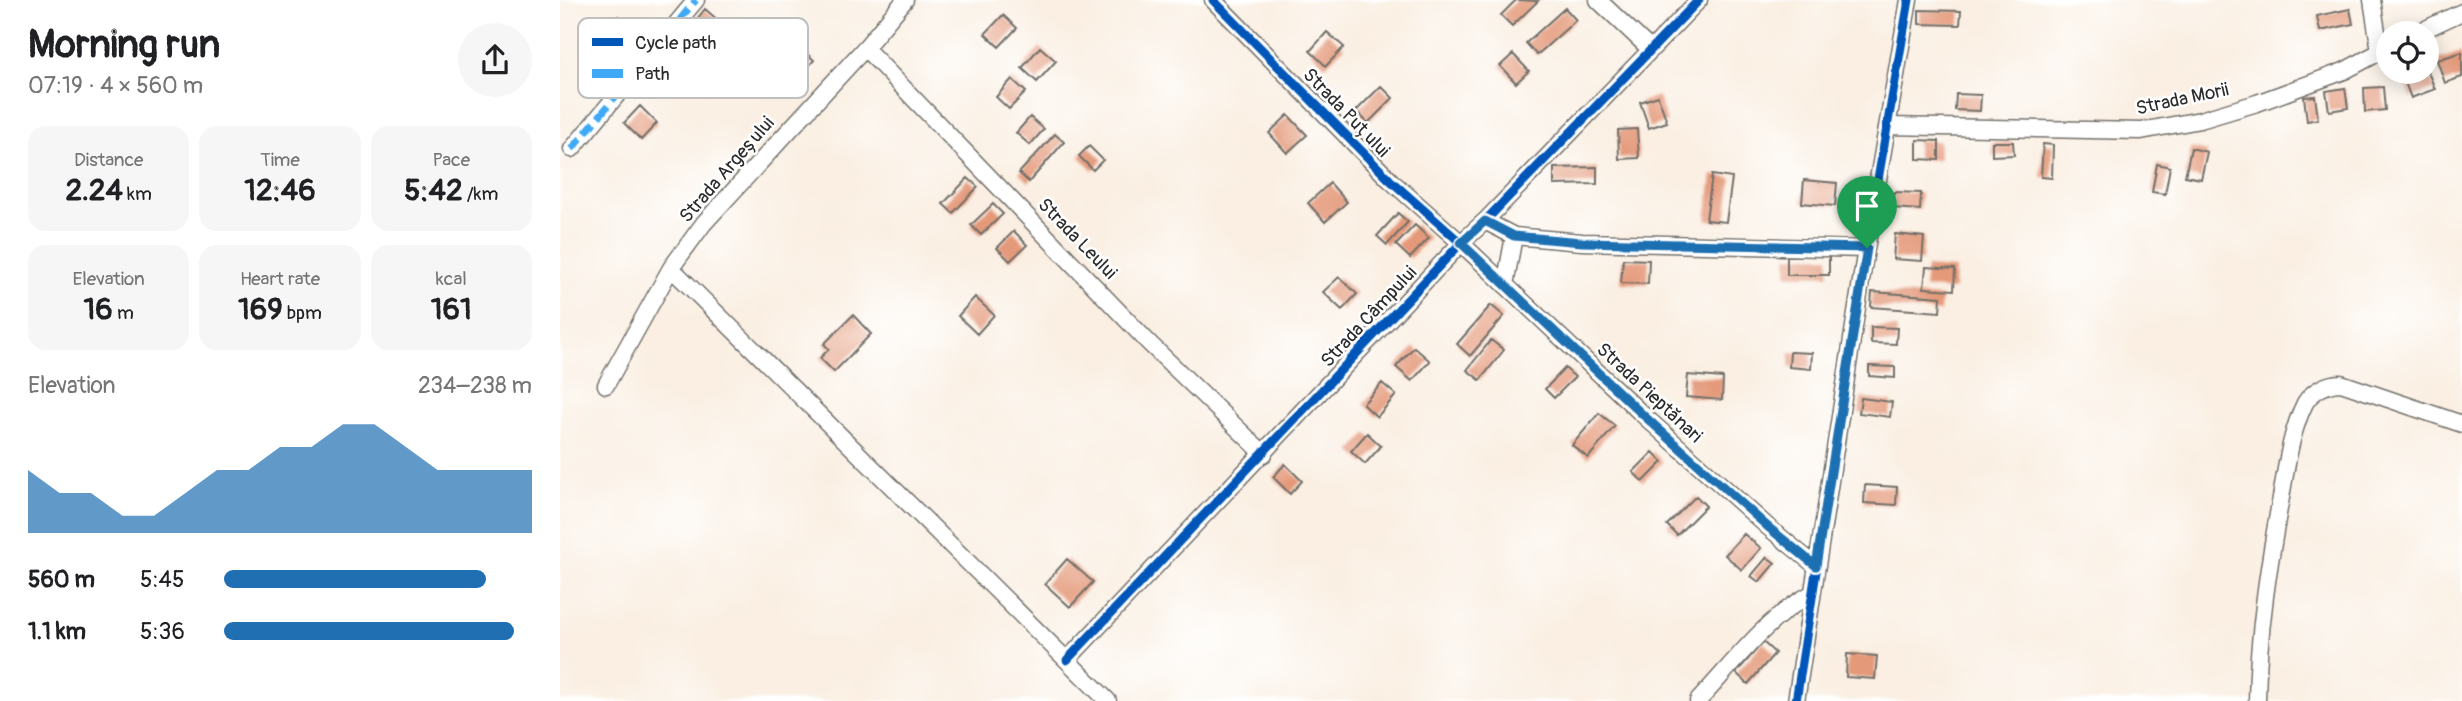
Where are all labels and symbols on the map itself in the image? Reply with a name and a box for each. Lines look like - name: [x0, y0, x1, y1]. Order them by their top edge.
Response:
- legend: [578, 18, 808, 98]
- text: Cycle path: [635, 31, 716, 55]
- text: Path: [635, 62, 670, 86]
- street label: Strada Puțului: [1298, 63, 1395, 162]
- street label: Strada Morii: [2134, 77, 2231, 120]
- street label: Strada Argeșului: [674, 112, 779, 228]
- pin: [1837, 176, 1897, 248]
- street label: Strada Leului: [1033, 193, 1122, 284]
- street label: Strada Câmpului: [1316, 261, 1422, 372]
- street label: Strada Pieptănari: [1591, 338, 1707, 448]

